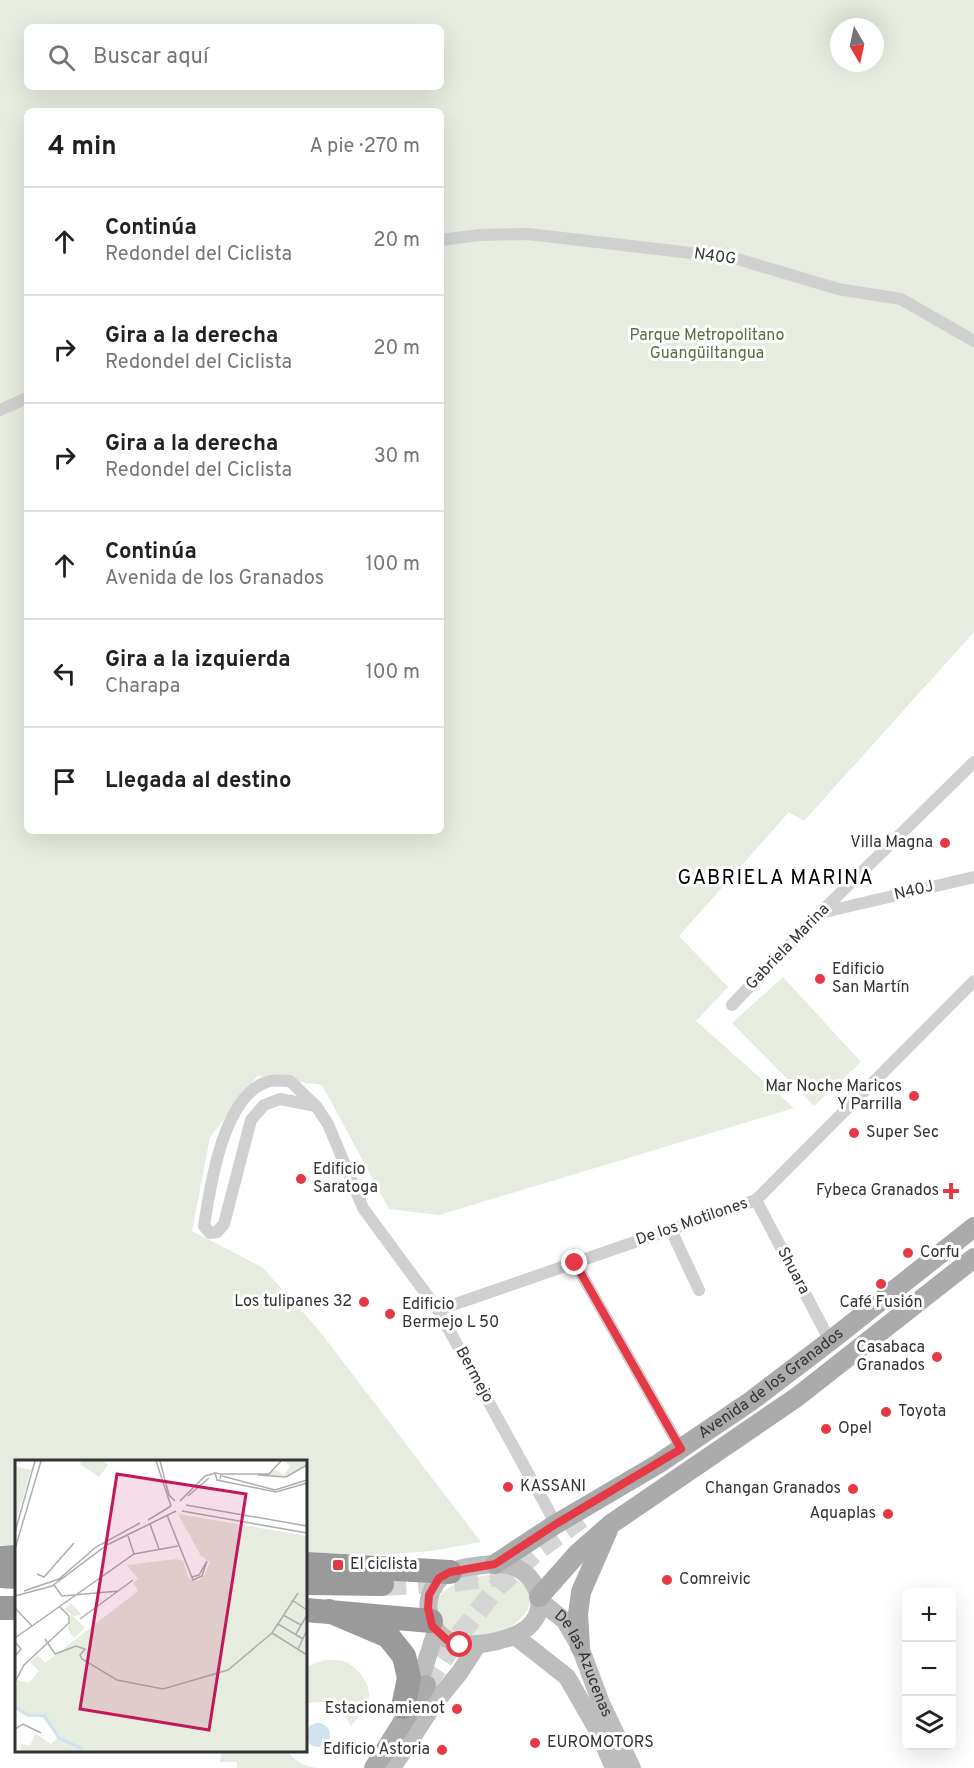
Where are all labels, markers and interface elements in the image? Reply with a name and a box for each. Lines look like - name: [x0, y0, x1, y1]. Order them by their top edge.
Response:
- north arrow: [830, 18, 884, 72]
- search box: [24, 24, 444, 90]
- icon: search: [45, 41, 78, 74]
- text: Buscar aquí: [93, 44, 209, 71]
- text: 4 min: [48, 131, 117, 164]
- text: A pie · 270 m: [310, 134, 420, 160]
- text: Continúa: [105, 215, 197, 242]
- icon: ahead: [48, 225, 81, 258]
- text: 20 m: [373, 228, 420, 254]
- text: Redondel del Ciclista: [105, 242, 292, 268]
- street label: N40G: [693, 244, 737, 270]
- text: Gira a la derecha: [105, 323, 278, 350]
- park label: Parque Metropolitano Guangüiltangua: [629, 326, 785, 364]
- icon: right: [48, 333, 81, 366]
- text: 20 m: [373, 336, 420, 362]
- text: Redondel del Ciclista: [105, 350, 292, 376]
- text: Gira a la derecha: [105, 431, 278, 458]
- icon: right: [48, 441, 81, 474]
- text: 30 m: [374, 444, 420, 470]
- text: Redondel del Ciclista: [105, 458, 292, 484]
- text: Continúa: [105, 539, 197, 566]
- icon: ahead: [48, 549, 81, 582]
- text: 100 m: [365, 552, 420, 578]
- text: Avenida de los Granados: [105, 566, 324, 592]
- text: Gira a la izquierda: [105, 647, 291, 674]
- icon: left: [48, 657, 81, 690]
- text: 100 m: [365, 660, 420, 686]
- text: Charapa: [105, 674, 180, 700]
- icon: arrive: [48, 765, 81, 798]
- text: Llegada al destino: [105, 768, 291, 795]
- place label: Villa Magna: [850, 833, 933, 853]
- marker: Villa Magna: [938, 836, 952, 850]
- district label: GABRIELA MARINA: [678, 866, 874, 892]
- street label: N40J: [892, 877, 936, 905]
- street label: Gabriela Marina: [742, 900, 834, 994]
- place label: Edificio San Martín: [832, 960, 910, 998]
- marker: Edificio San Martín: [813, 972, 827, 986]
- place label: Mar Noche Maricos Y Parrilla: [765, 1077, 902, 1115]
- marker: Mar Noche Maricos Y Parrilla: [907, 1089, 921, 1103]
- place label: Super Sec: [866, 1123, 939, 1143]
- marker: Super Sec: [847, 1126, 861, 1140]
- place label: Edificio Saratoga: [313, 1160, 378, 1198]
- marker: Edificio Saratoga: [294, 1172, 308, 1186]
- place label: Fybeca Granados: [816, 1181, 939, 1201]
- marker: Fybeca Granados: [944, 1184, 958, 1198]
- street label: De los Motilones: [633, 1193, 751, 1251]
- place label: Corfu: [920, 1243, 960, 1263]
- street label: Shuara: [772, 1244, 814, 1298]
- marker: Corfu: [901, 1246, 915, 1260]
- route end: [561, 1249, 587, 1275]
- marker: Café Fusión: [874, 1277, 888, 1291]
- place label: Los tulipanes 32: [234, 1292, 352, 1312]
- place label: Café Fusión: [839, 1293, 923, 1313]
- marker: Los tulipanes 32: [357, 1295, 371, 1309]
- place label: Edificio Bermejo L 50: [402, 1295, 499, 1333]
- marker: Edificio Bermejo L 50: [383, 1307, 397, 1321]
- street label: Avenida de los Granados: [695, 1324, 848, 1444]
- place label: Casabaca Granados: [856, 1338, 925, 1376]
- street label: Bermejo: [450, 1343, 498, 1407]
- marker: Casabaca Granados: [930, 1350, 944, 1364]
- place label: Toyota: [898, 1402, 946, 1422]
- marker: Toyota: [879, 1405, 893, 1419]
- place label: Opel: [838, 1419, 872, 1439]
- marker: Opel: [819, 1422, 833, 1436]
- inset map: [15, 1460, 308, 1753]
- place label: KASSANI: [520, 1477, 586, 1497]
- place label: Changan Granados: [705, 1479, 841, 1499]
- marker: KASSANI: [501, 1480, 515, 1494]
- marker: Changan Granados: [846, 1482, 860, 1496]
- place label: Aquaplas: [809, 1504, 876, 1524]
- marker: Aquaplas: [881, 1507, 895, 1521]
- place label: El ciclista: [350, 1555, 418, 1575]
- marker: El ciclista: [331, 1558, 345, 1572]
- place label: Comreivic: [679, 1570, 751, 1590]
- marker: Comreivic: [660, 1573, 674, 1587]
- map controls: [902, 1588, 956, 1750]
- button: +: [902, 1588, 956, 1642]
- street label: De las Azucenas: [550, 1606, 616, 1721]
- route start: [446, 1631, 472, 1657]
- button: −: [902, 1642, 956, 1696]
- button: layers: [902, 1696, 956, 1750]
- place label: Estacionamienot: [325, 1699, 445, 1719]
- marker: Estacionamienot: [450, 1702, 464, 1716]
- place label: EUROMOTORS: [547, 1733, 654, 1753]
- marker: EUROMOTORS: [528, 1736, 542, 1750]
- place label: Edificio Astoria: [323, 1740, 430, 1760]
- marker: Edificio Astoria: [435, 1743, 449, 1757]

